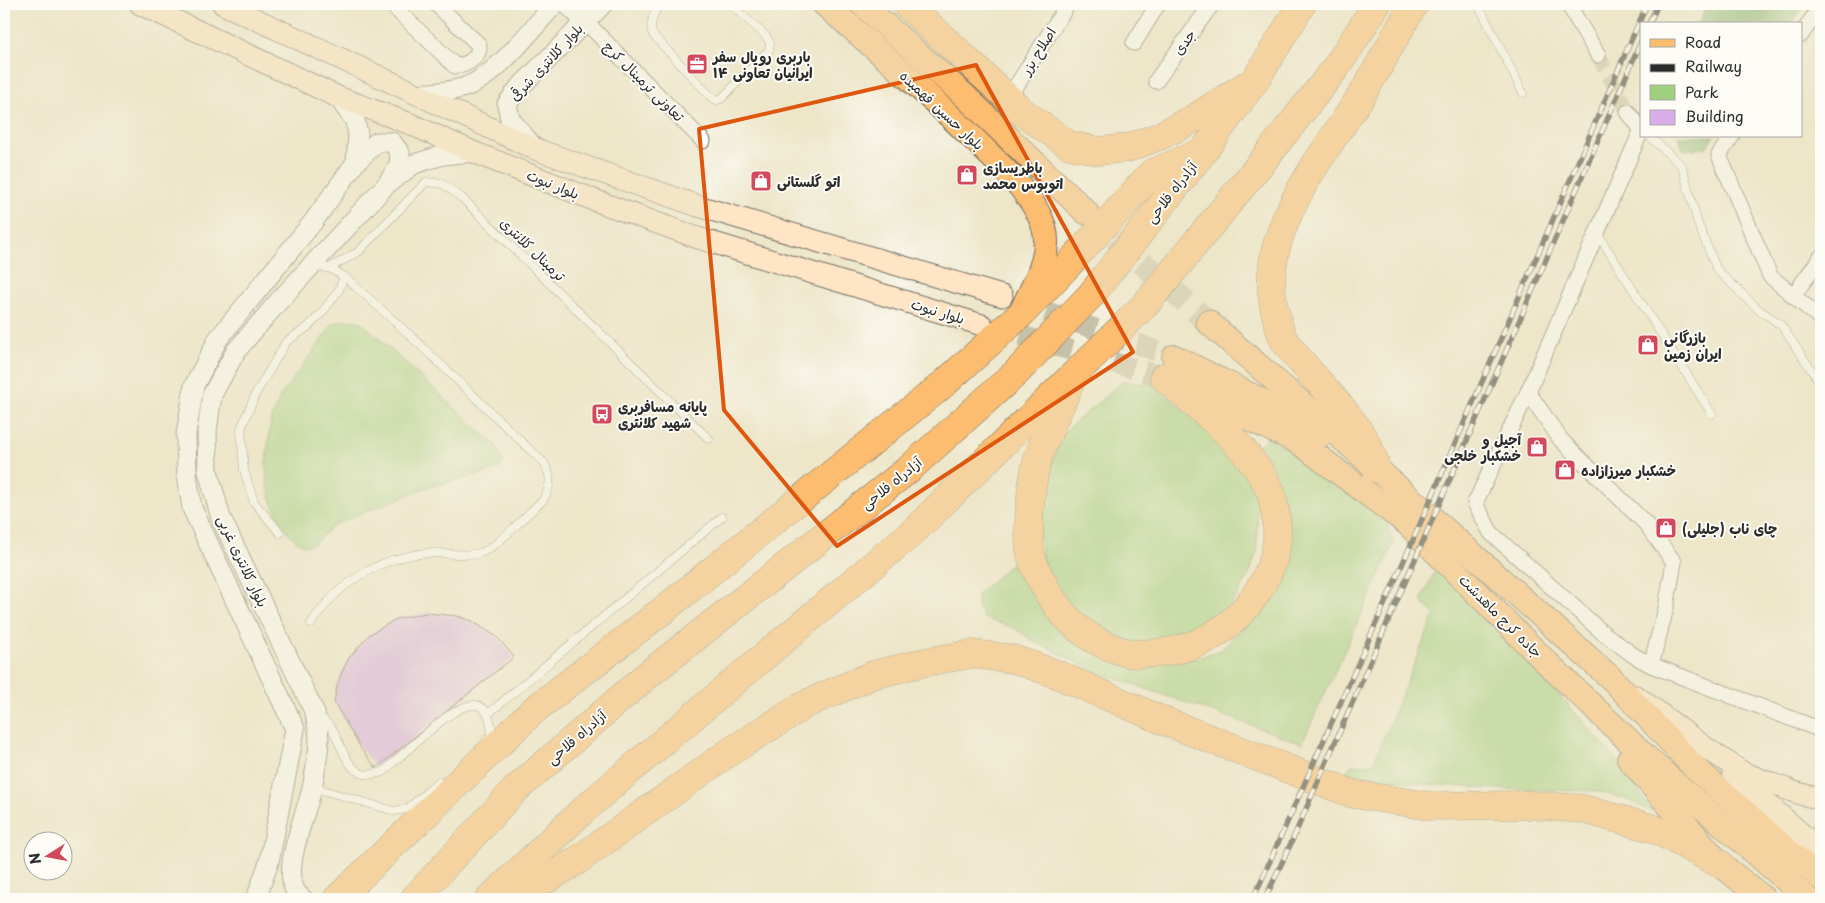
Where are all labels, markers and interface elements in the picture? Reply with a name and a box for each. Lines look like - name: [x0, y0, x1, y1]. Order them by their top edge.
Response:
- street label: بلوار کلانتری شرقی: [504, 18, 588, 106]
- legend: [1640, 22, 1802, 138]
- street label: اصلاح بزر: [1015, 23, 1061, 80]
- street label: جدی: [1167, 25, 1201, 59]
- text: Road: [1685, 30, 1721, 53]
- street label: تعاونی ترمینال کرج: [599, 36, 690, 127]
- place label: باربری رویال سفر ایرانیان تعاونی ۱۴: [711, 46, 813, 83]
- office icon: باربری رویال سفر ایرانیان تعاونی ۱۴: [685, 52, 709, 76]
- text: Railway: [1685, 54, 1742, 77]
- street label: بلوار حسین فهمیده: [895, 65, 989, 155]
- text: Park: [1685, 80, 1719, 103]
- text: Building: [1685, 104, 1744, 127]
- street label: آزادراه فلاحی: [1140, 156, 1202, 227]
- place label: باطریسازی اتوبوس محمد: [983, 157, 1064, 194]
- shop icon: باطریسازی اتوبوس محمد: [955, 163, 979, 187]
- street label: بلوار نبوت: [524, 164, 582, 204]
- shop icon: اتو گلستانی: [749, 169, 773, 193]
- place label: اتو گلستانی: [777, 171, 841, 192]
- street label: ترمینال کلانتری: [496, 212, 571, 286]
- street label: بلوار نبوت: [909, 293, 967, 329]
- place label: بازرگانی ایران زمین: [1664, 327, 1722, 364]
- shop icon: بازرگانی ایران زمین: [1636, 333, 1660, 357]
- place label: پایانه مسافربری شهید کلانتری: [618, 396, 707, 433]
- bus stop icon: پایانه مسافربری شهید کلانتری: [590, 402, 614, 426]
- place label: آجیل و خشکبار خلجی: [1444, 429, 1522, 466]
- shop icon: آجیل و خشکبار خلجی: [1525, 435, 1549, 459]
- street label: آزادراه فلاحی: [856, 451, 927, 514]
- shop icon: خشکبار میرزازاده: [1553, 458, 1577, 482]
- place label: خشکبار میرزازاده: [1581, 460, 1676, 481]
- street label: بلوار کلانتری غربی: [212, 511, 274, 611]
- shop icon: چای ناب (جلیلی): [1654, 516, 1678, 540]
- place label: چای ناب (جلیلی): [1682, 518, 1777, 539]
- street label: جاده کرج ماهدشت: [1455, 570, 1547, 662]
- street label: آزادراه فلاحی: [541, 705, 611, 769]
- north arrow: [22, 830, 72, 880]
- text: N: [23, 851, 46, 866]

